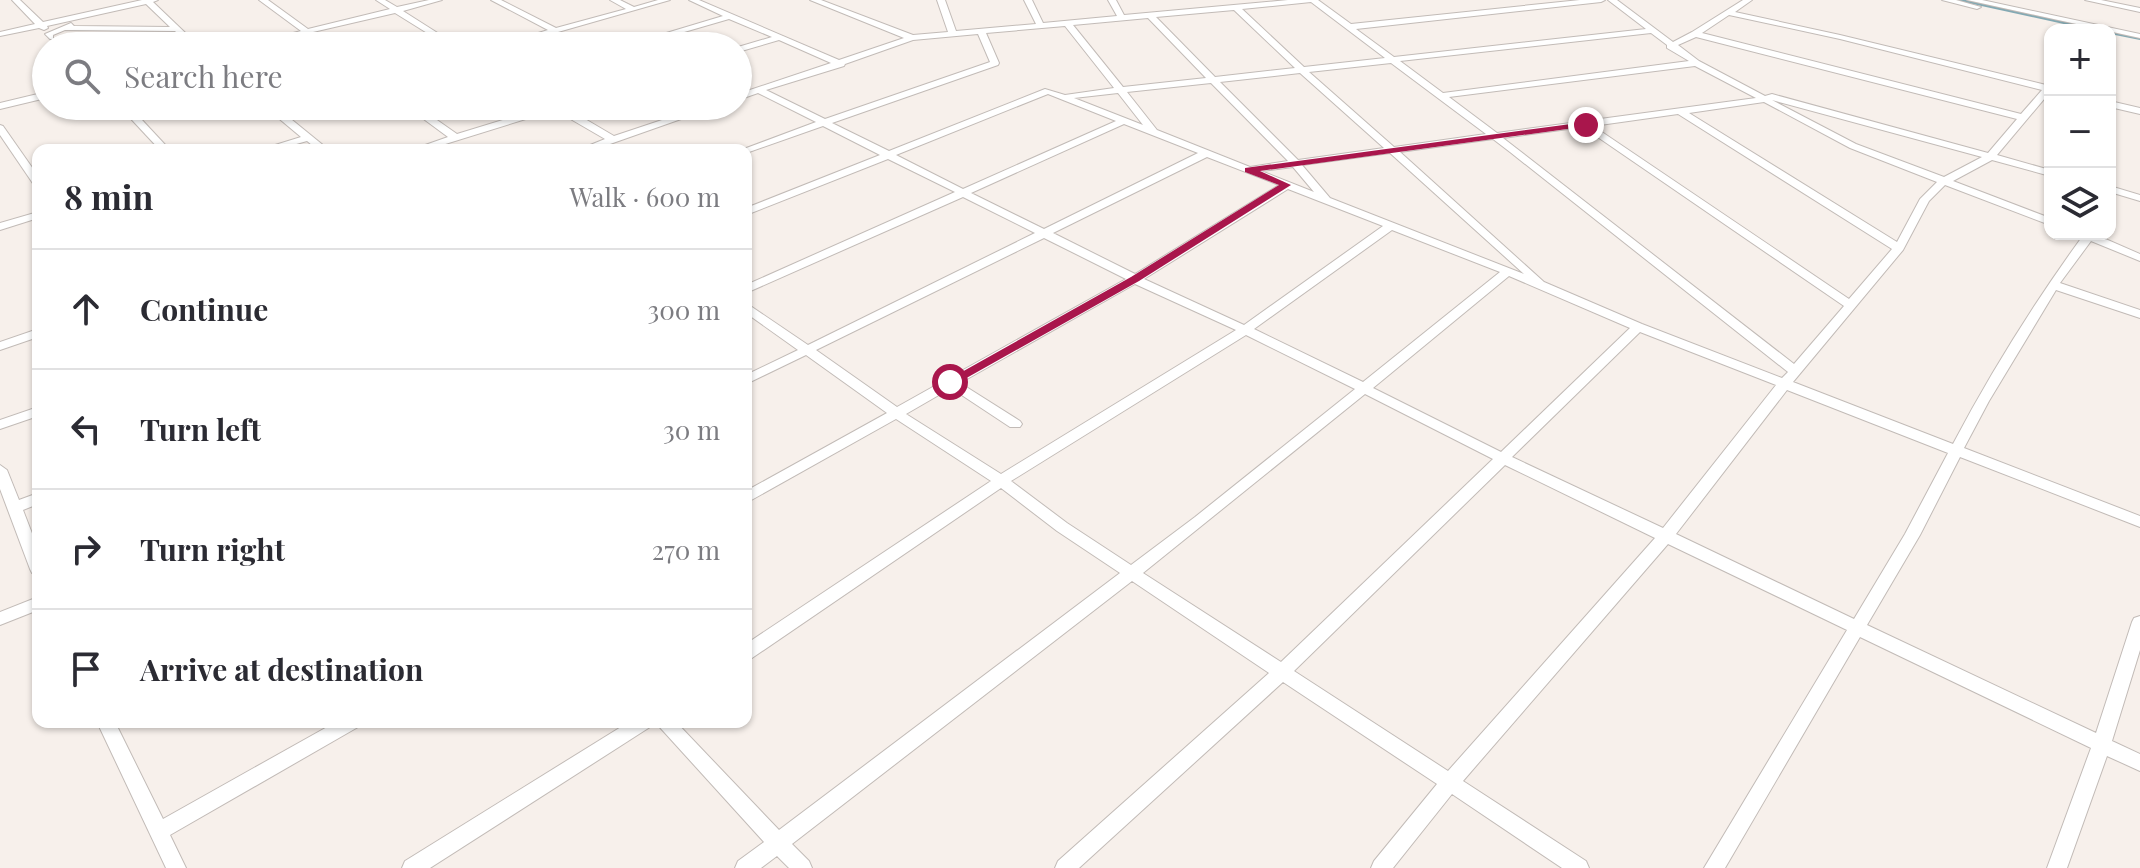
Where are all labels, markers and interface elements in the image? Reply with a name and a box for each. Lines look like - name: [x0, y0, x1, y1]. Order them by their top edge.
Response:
- map controls: [2044, 24, 2116, 240]
- button: +: [2044, 24, 2116, 96]
- search box: [32, 32, 752, 120]
- icon: search: [60, 54, 104, 98]
- text: Search here: [124, 56, 283, 96]
- button: −: [2044, 96, 2116, 168]
- route end: [1568, 107, 1604, 143]
- button: layers: [2044, 168, 2116, 240]
- text: 8 min: [64, 173, 153, 219]
- text: Walk · 600 m: [569, 179, 720, 214]
- icon: ahead: [64, 287, 108, 331]
- text: Continue: [140, 289, 268, 329]
- text: 300 m: [648, 292, 720, 327]
- route start: [932, 364, 968, 400]
- icon: left: [64, 407, 108, 451]
- text: Turn left: [140, 409, 261, 449]
- text: 30 m: [663, 412, 720, 447]
- icon: right: [64, 527, 108, 571]
- text: Turn right: [140, 529, 285, 569]
- text: 270 m: [652, 532, 720, 567]
- icon: arrive: [64, 647, 108, 691]
- text: Arrive at destination: [140, 649, 423, 689]

